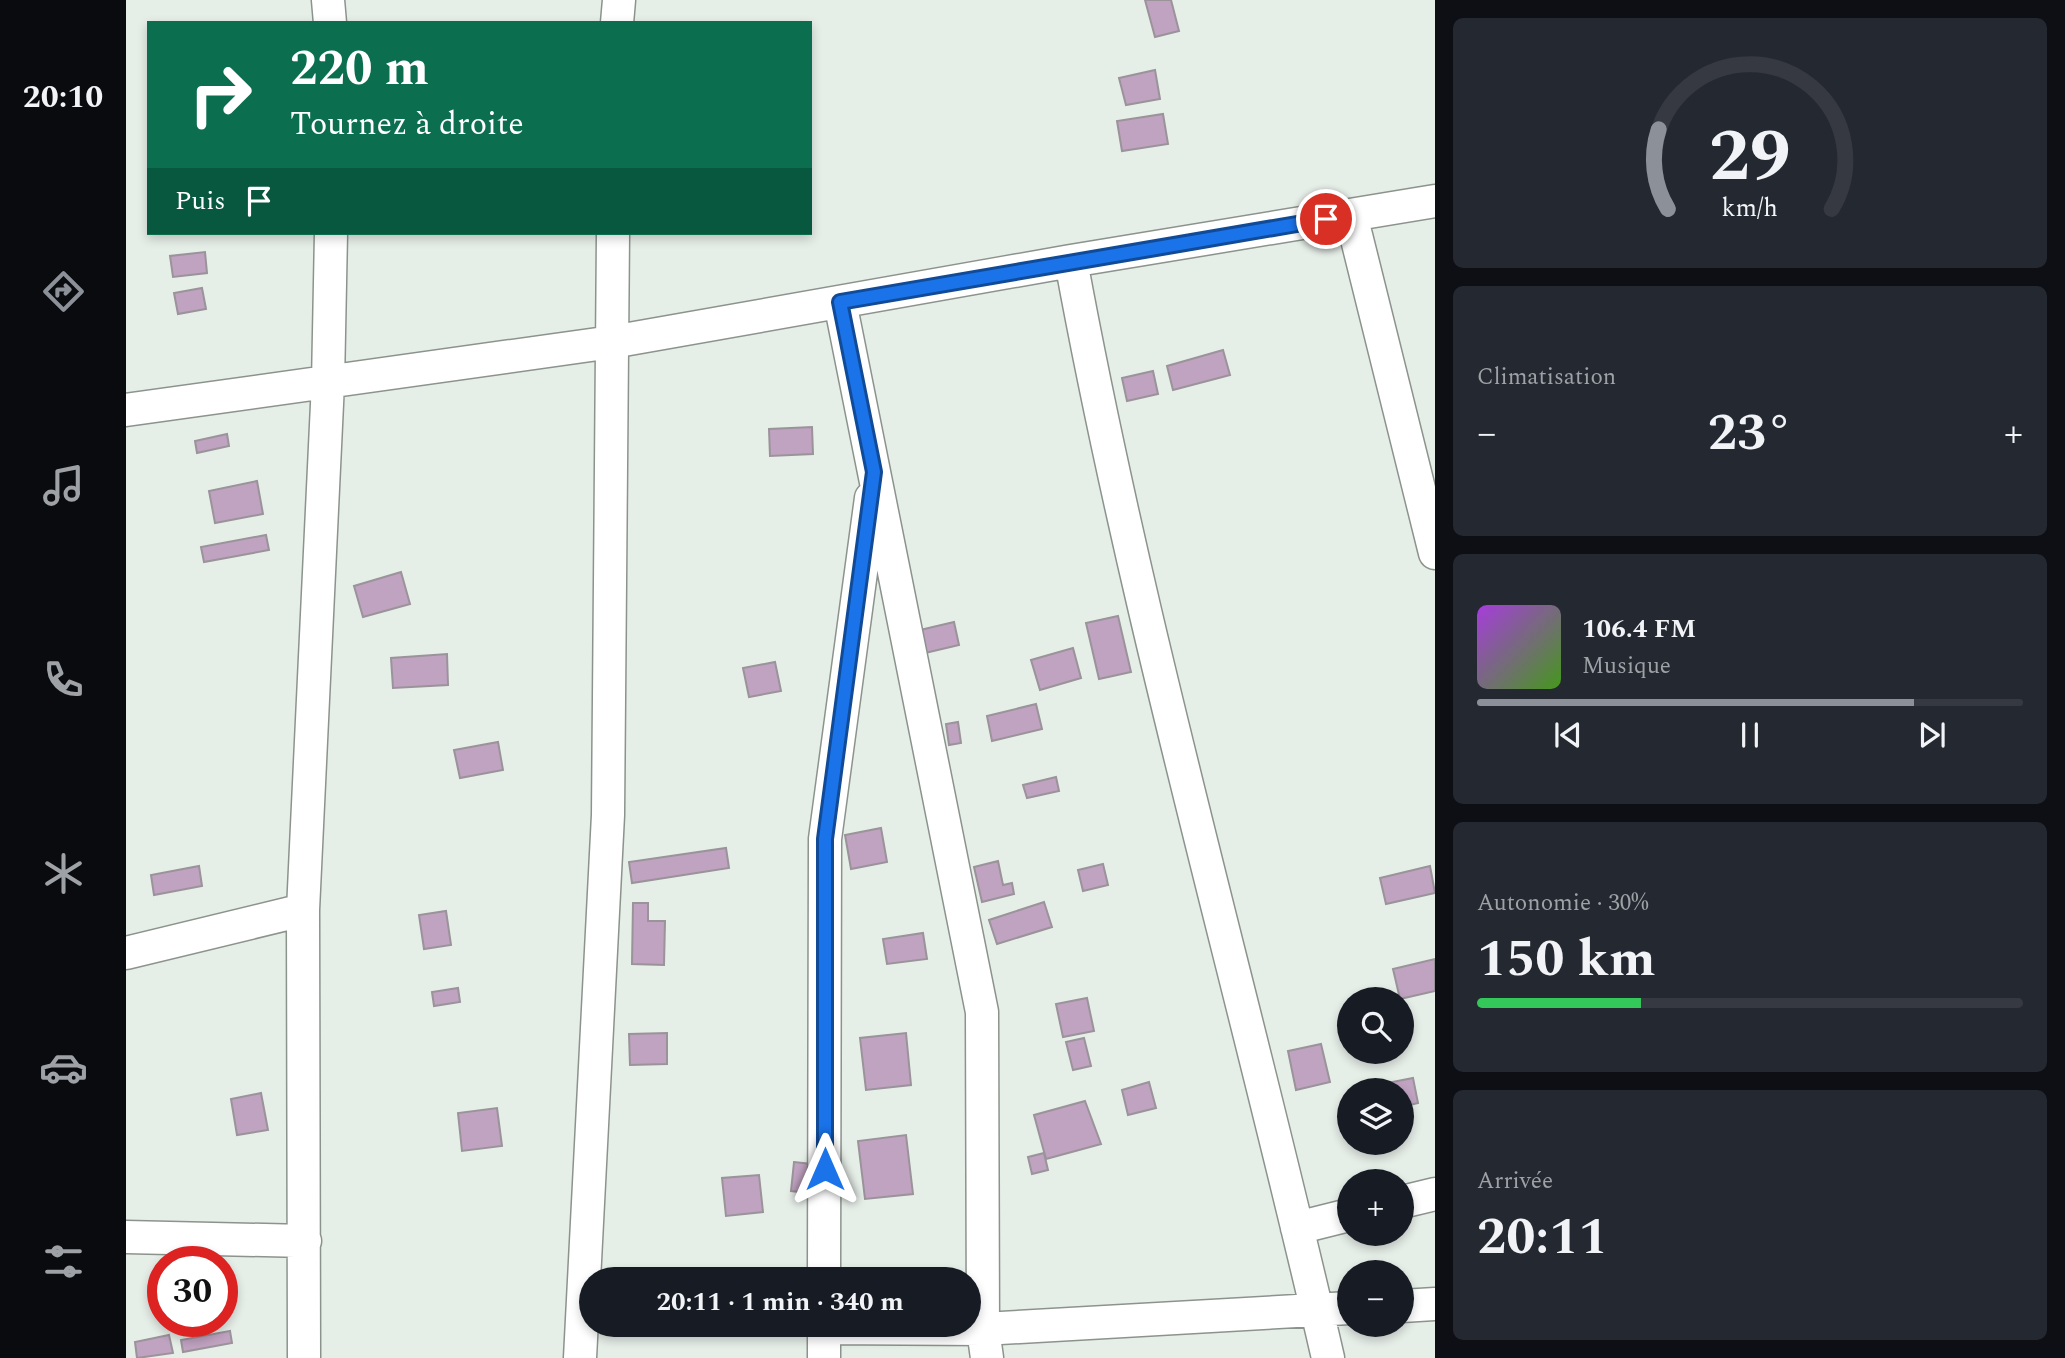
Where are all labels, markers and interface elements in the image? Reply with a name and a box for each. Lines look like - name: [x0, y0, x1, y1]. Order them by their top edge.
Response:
- text: 220 m: [290, 32, 429, 107]
- icon: right: [175, 49, 266, 140]
- text: 20:10: [23, 73, 103, 122]
- text: Tournez à droite: [290, 100, 524, 149]
- text: 29: [1709, 102, 1791, 213]
- text: Puis: [175, 181, 226, 221]
- icon: arrive: [240, 182, 278, 220]
- pin: [1296, 189, 1356, 249]
- text: km/h: [1722, 190, 1778, 228]
- icon: arrive: [1307, 200, 1345, 238]
- icon: directions: [39, 267, 88, 316]
- text: Climatisation: [1477, 360, 1616, 395]
- text: 23°: [1708, 394, 1792, 473]
- text: −: [1477, 405, 1496, 463]
- text: +: [2004, 405, 2023, 463]
- icon: music: [39, 461, 88, 510]
- text: 106.4 FM: [1582, 609, 1696, 649]
- text: Musique: [1582, 649, 1671, 684]
- icon: phone: [39, 655, 88, 704]
- icon: previous: [1549, 716, 1587, 754]
- icon: pause: [1731, 716, 1769, 754]
- icon: next: [1913, 716, 1951, 754]
- icon: climate: [39, 849, 88, 898]
- text: Autonomie · 30%: [1477, 886, 1649, 921]
- text: 150 km: [1477, 920, 1656, 999]
- map controls: [1337, 987, 1414, 1337]
- button: search: [1337, 987, 1414, 1064]
- icon: car: [39, 1043, 88, 1092]
- button: layers: [1337, 1078, 1414, 1155]
- position arrow: [788, 1132, 862, 1206]
- text: Arrivée: [1477, 1164, 1553, 1199]
- button: +: [1337, 1169, 1414, 1246]
- text: 20:11: [1477, 1198, 1608, 1277]
- icon: filters: [39, 1237, 88, 1286]
- speed limit sign: 30: [147, 1246, 238, 1337]
- button: −: [1337, 1260, 1414, 1337]
- text: 20:11 · 1 min · 340 m: [656, 1282, 904, 1322]

